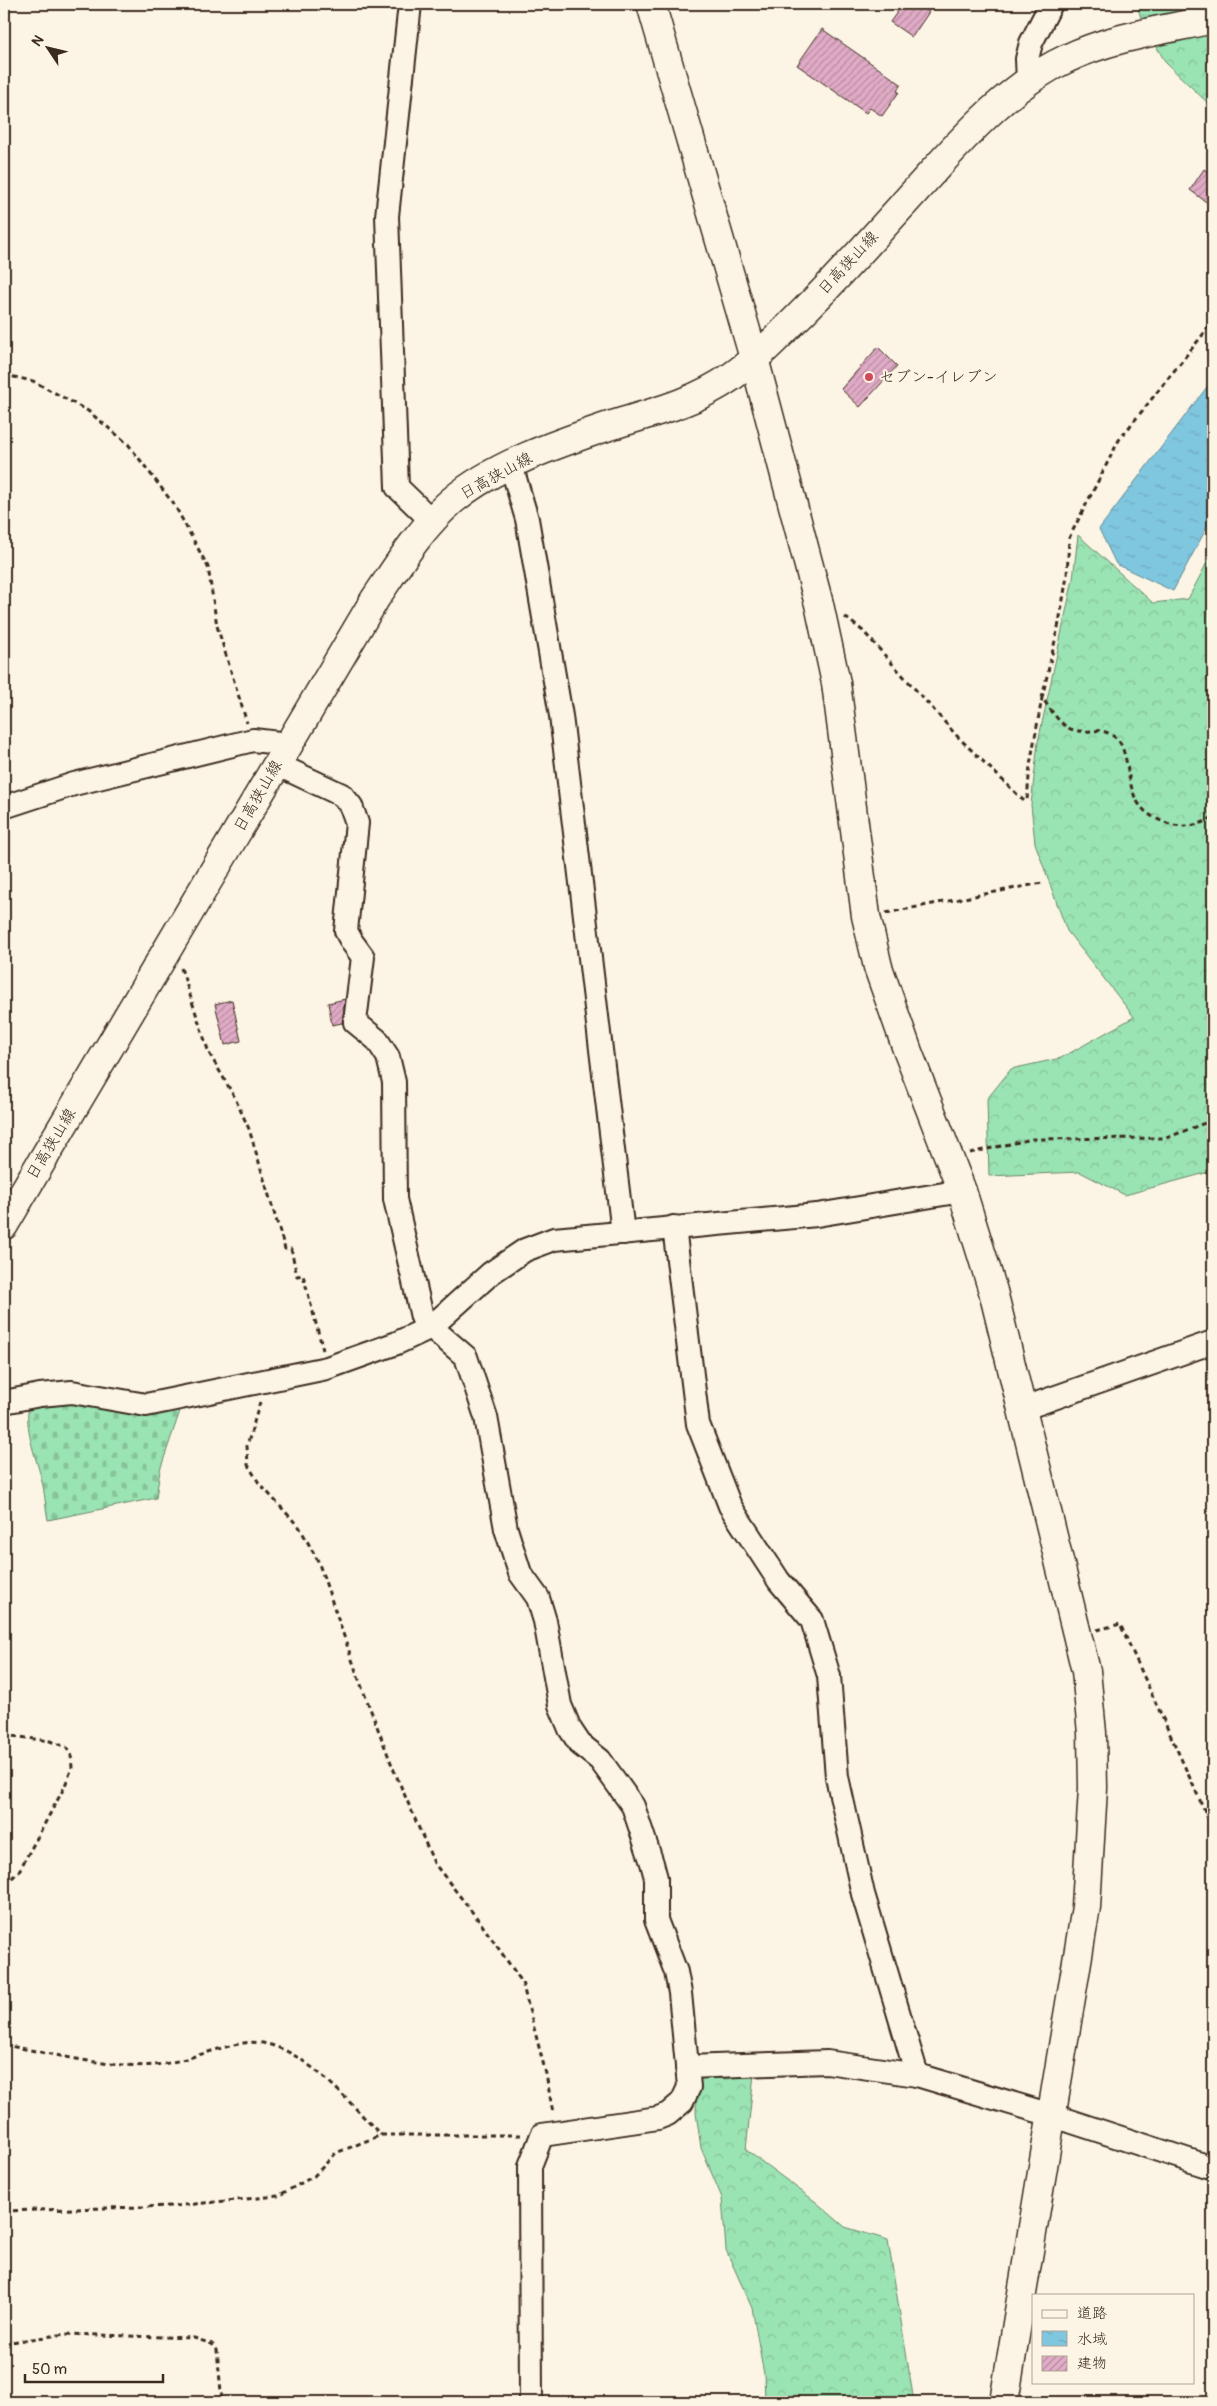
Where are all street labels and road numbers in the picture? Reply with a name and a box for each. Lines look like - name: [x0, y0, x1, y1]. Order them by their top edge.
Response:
- street label: 日高狭山線: [813, 227, 883, 299]
- street label: 日高狭山線: [456, 448, 536, 504]
- street label: 日高狭山線: [229, 756, 287, 836]
- street label: 日高狭山線: [22, 1105, 80, 1183]

